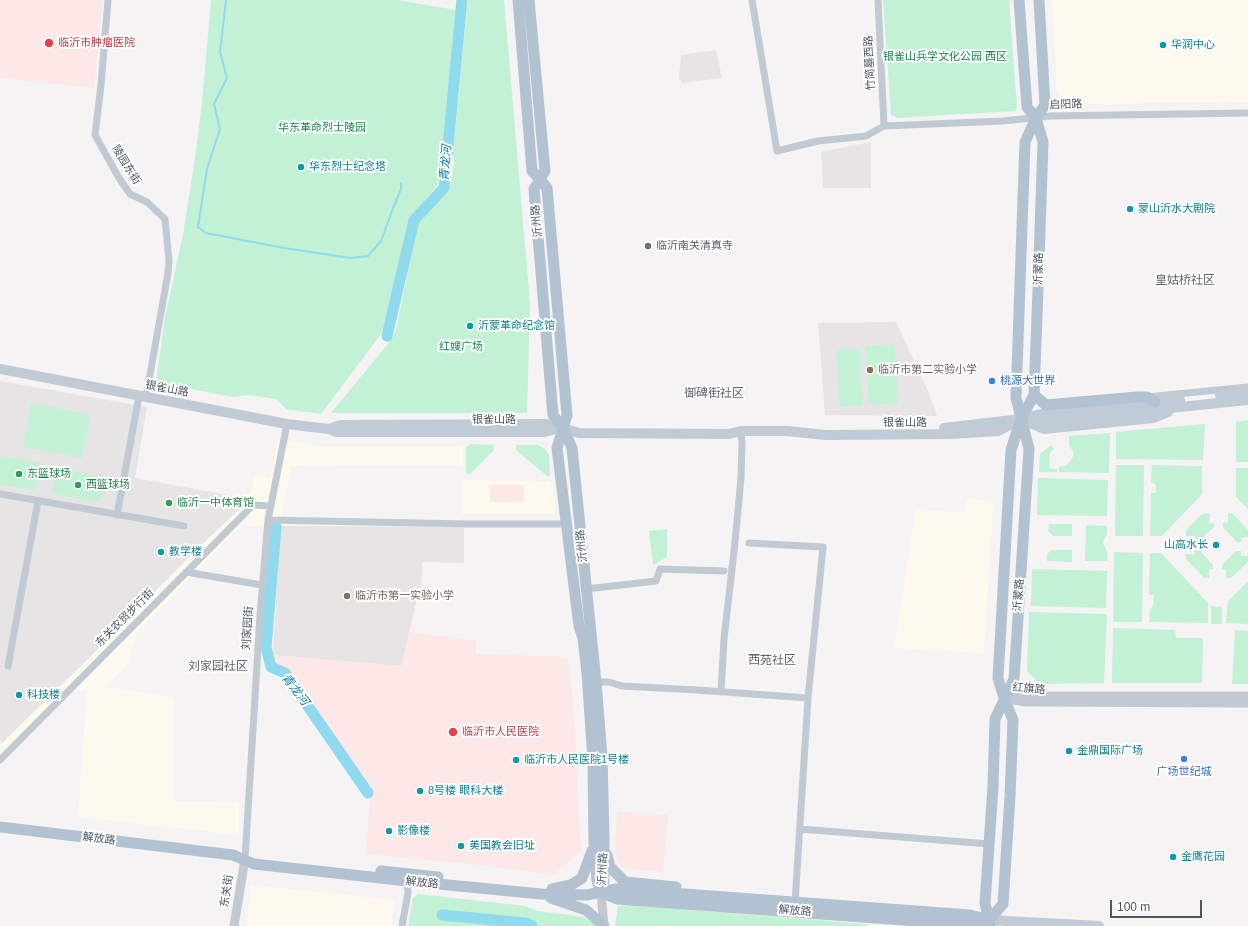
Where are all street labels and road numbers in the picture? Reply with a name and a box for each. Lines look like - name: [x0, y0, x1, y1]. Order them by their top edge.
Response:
- street label: 竹简墓西路: [862, 35, 878, 91]
- street label: 启阳路: [1049, 98, 1083, 112]
- street label: 陵园东街: [109, 143, 143, 187]
- street label: 沂州路: [529, 204, 545, 238]
- street label: 沂蒙路: [1032, 252, 1046, 286]
- street label: 银雀山路: [144, 378, 190, 400]
- street label: 银雀山路: [472, 413, 516, 427]
- street label: 银雀山路: [883, 416, 927, 430]
- street label: 沂州路: [574, 529, 590, 563]
- street label: 沂蒙路: [1011, 578, 1027, 612]
- street label: 东关农贸步行街: [93, 586, 157, 650]
- street label: 刘家园街: [240, 606, 256, 650]
- street label: 红旗路: [1012, 681, 1046, 697]
- street label: 解放路: [82, 830, 116, 848]
- street label: 沂州路: [596, 852, 610, 886]
- street label: 东关街: [218, 874, 236, 908]
- street label: 解放路: [405, 875, 439, 891]
- street label: 解放路: [778, 903, 812, 919]

